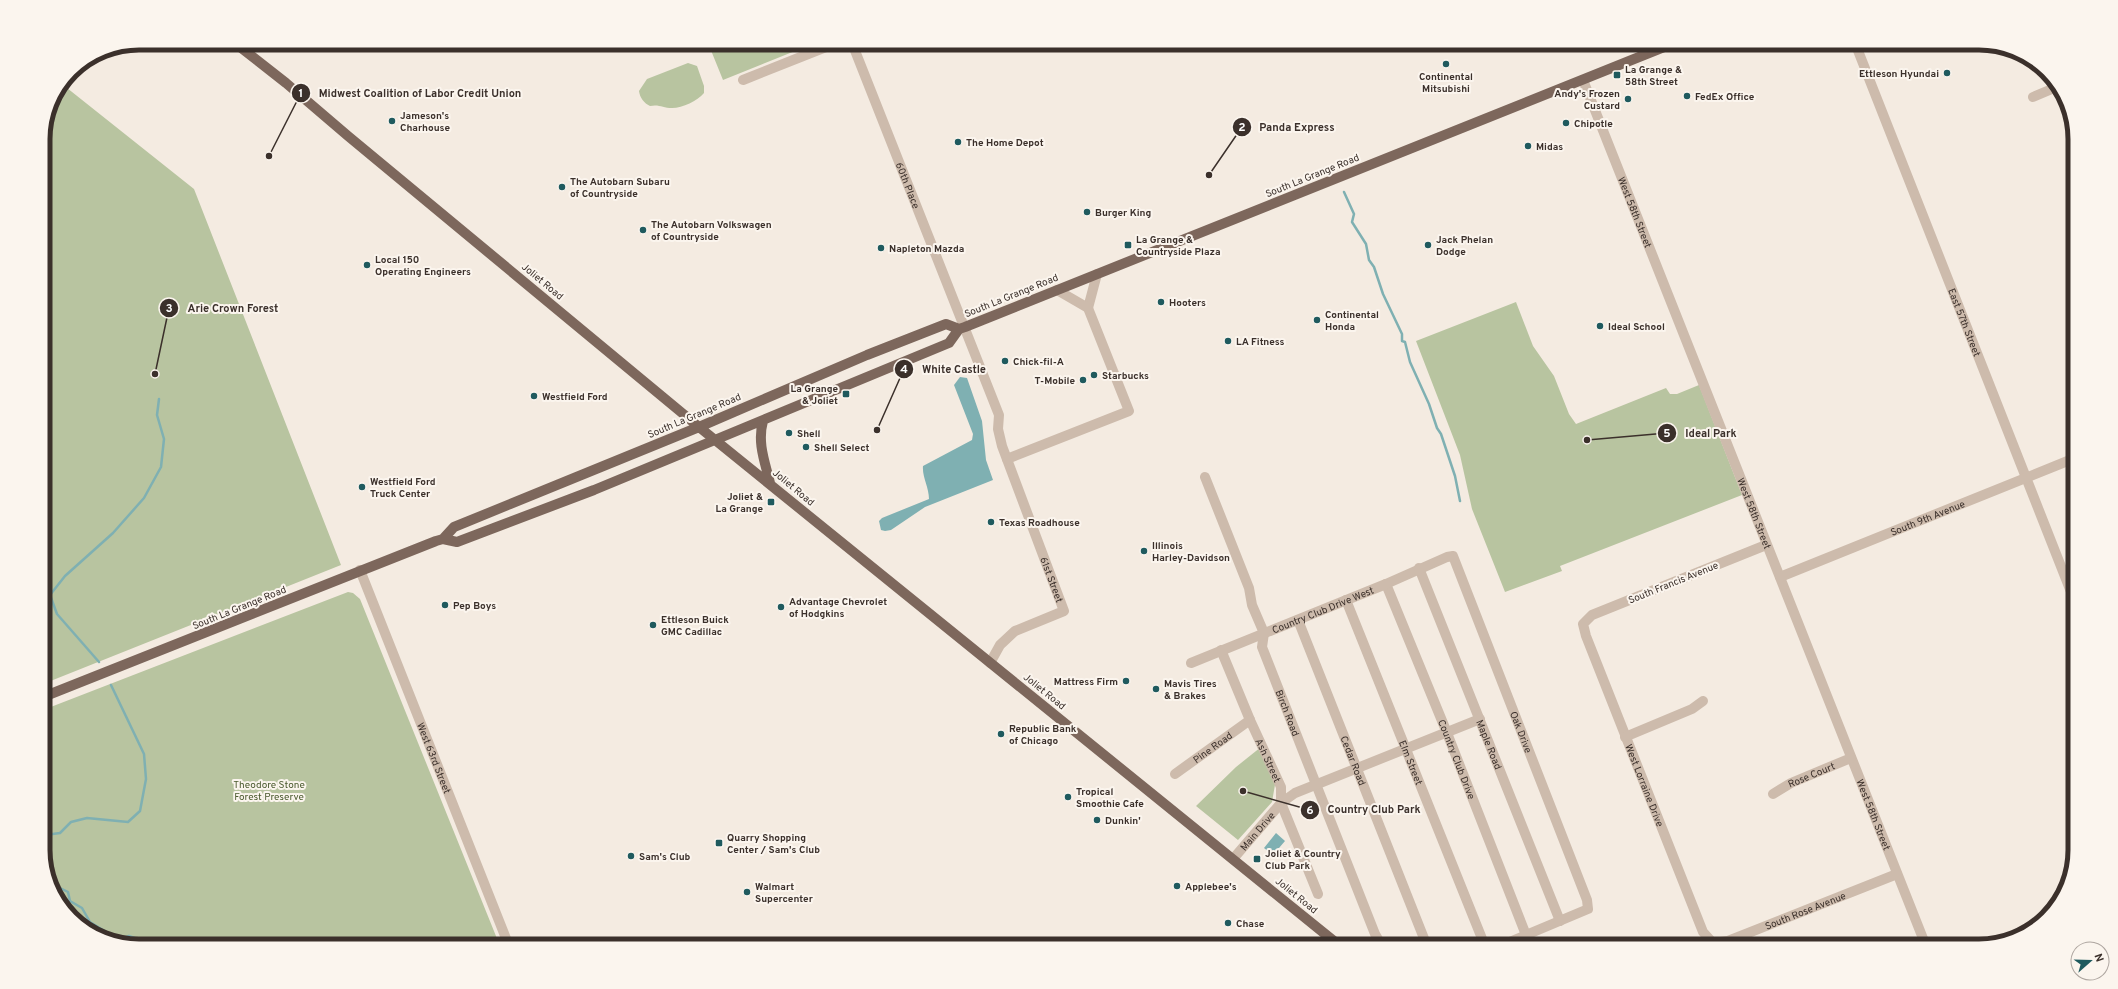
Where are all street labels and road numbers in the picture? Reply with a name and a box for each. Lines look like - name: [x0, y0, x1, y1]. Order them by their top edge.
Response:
- street label: South La Grange Road: [1264, 152, 1361, 201]
- street label: 60th Place: [892, 161, 922, 211]
- street label: West 58th Street: [1614, 175, 1654, 250]
- street label: Joliet Road: [518, 261, 566, 303]
- street label: South La Grange Road: [963, 272, 1060, 321]
- street label: East 57th Street: [1944, 287, 1983, 359]
- street label: South La Grange Road: [646, 391, 743, 442]
- street label: Joliet Road: [769, 467, 817, 509]
- street label: West 58th Street: [1733, 476, 1773, 552]
- street label: South 9th Avenue: [1889, 498, 1967, 540]
- street label: 61st Street: [1036, 555, 1065, 605]
- street label: South Francis Avenue: [1627, 559, 1720, 607]
- street label: South La Grange Road: [191, 584, 288, 633]
- street label: Country Club Drive West: [1270, 585, 1376, 638]
- street label: Joliet Road: [1020, 671, 1068, 713]
- street label: Birch Road: [1272, 688, 1302, 739]
- street label: Oak Drive: [1506, 710, 1534, 755]
- street label: Country Club Drive: [1434, 718, 1477, 801]
- street label: Maple Road: [1472, 718, 1504, 772]
- street label: West 63rd Street: [413, 721, 453, 796]
- street label: Pine Road: [1191, 730, 1235, 767]
- street label: Cedar Road: [1336, 734, 1368, 788]
- street label: Ash Street: [1251, 737, 1283, 785]
- street label: Elm Street: [1395, 739, 1425, 787]
- street label: West Lorraine Drive: [1621, 742, 1666, 829]
- street label: Rose Court: [1786, 760, 1838, 792]
- street label: West 58th Street: [1853, 778, 1893, 853]
- street label: Main Drive: [1238, 810, 1279, 854]
- street label: Joliet Road: [1272, 875, 1320, 917]
- street label: South Rose Avenue: [1763, 890, 1848, 934]

